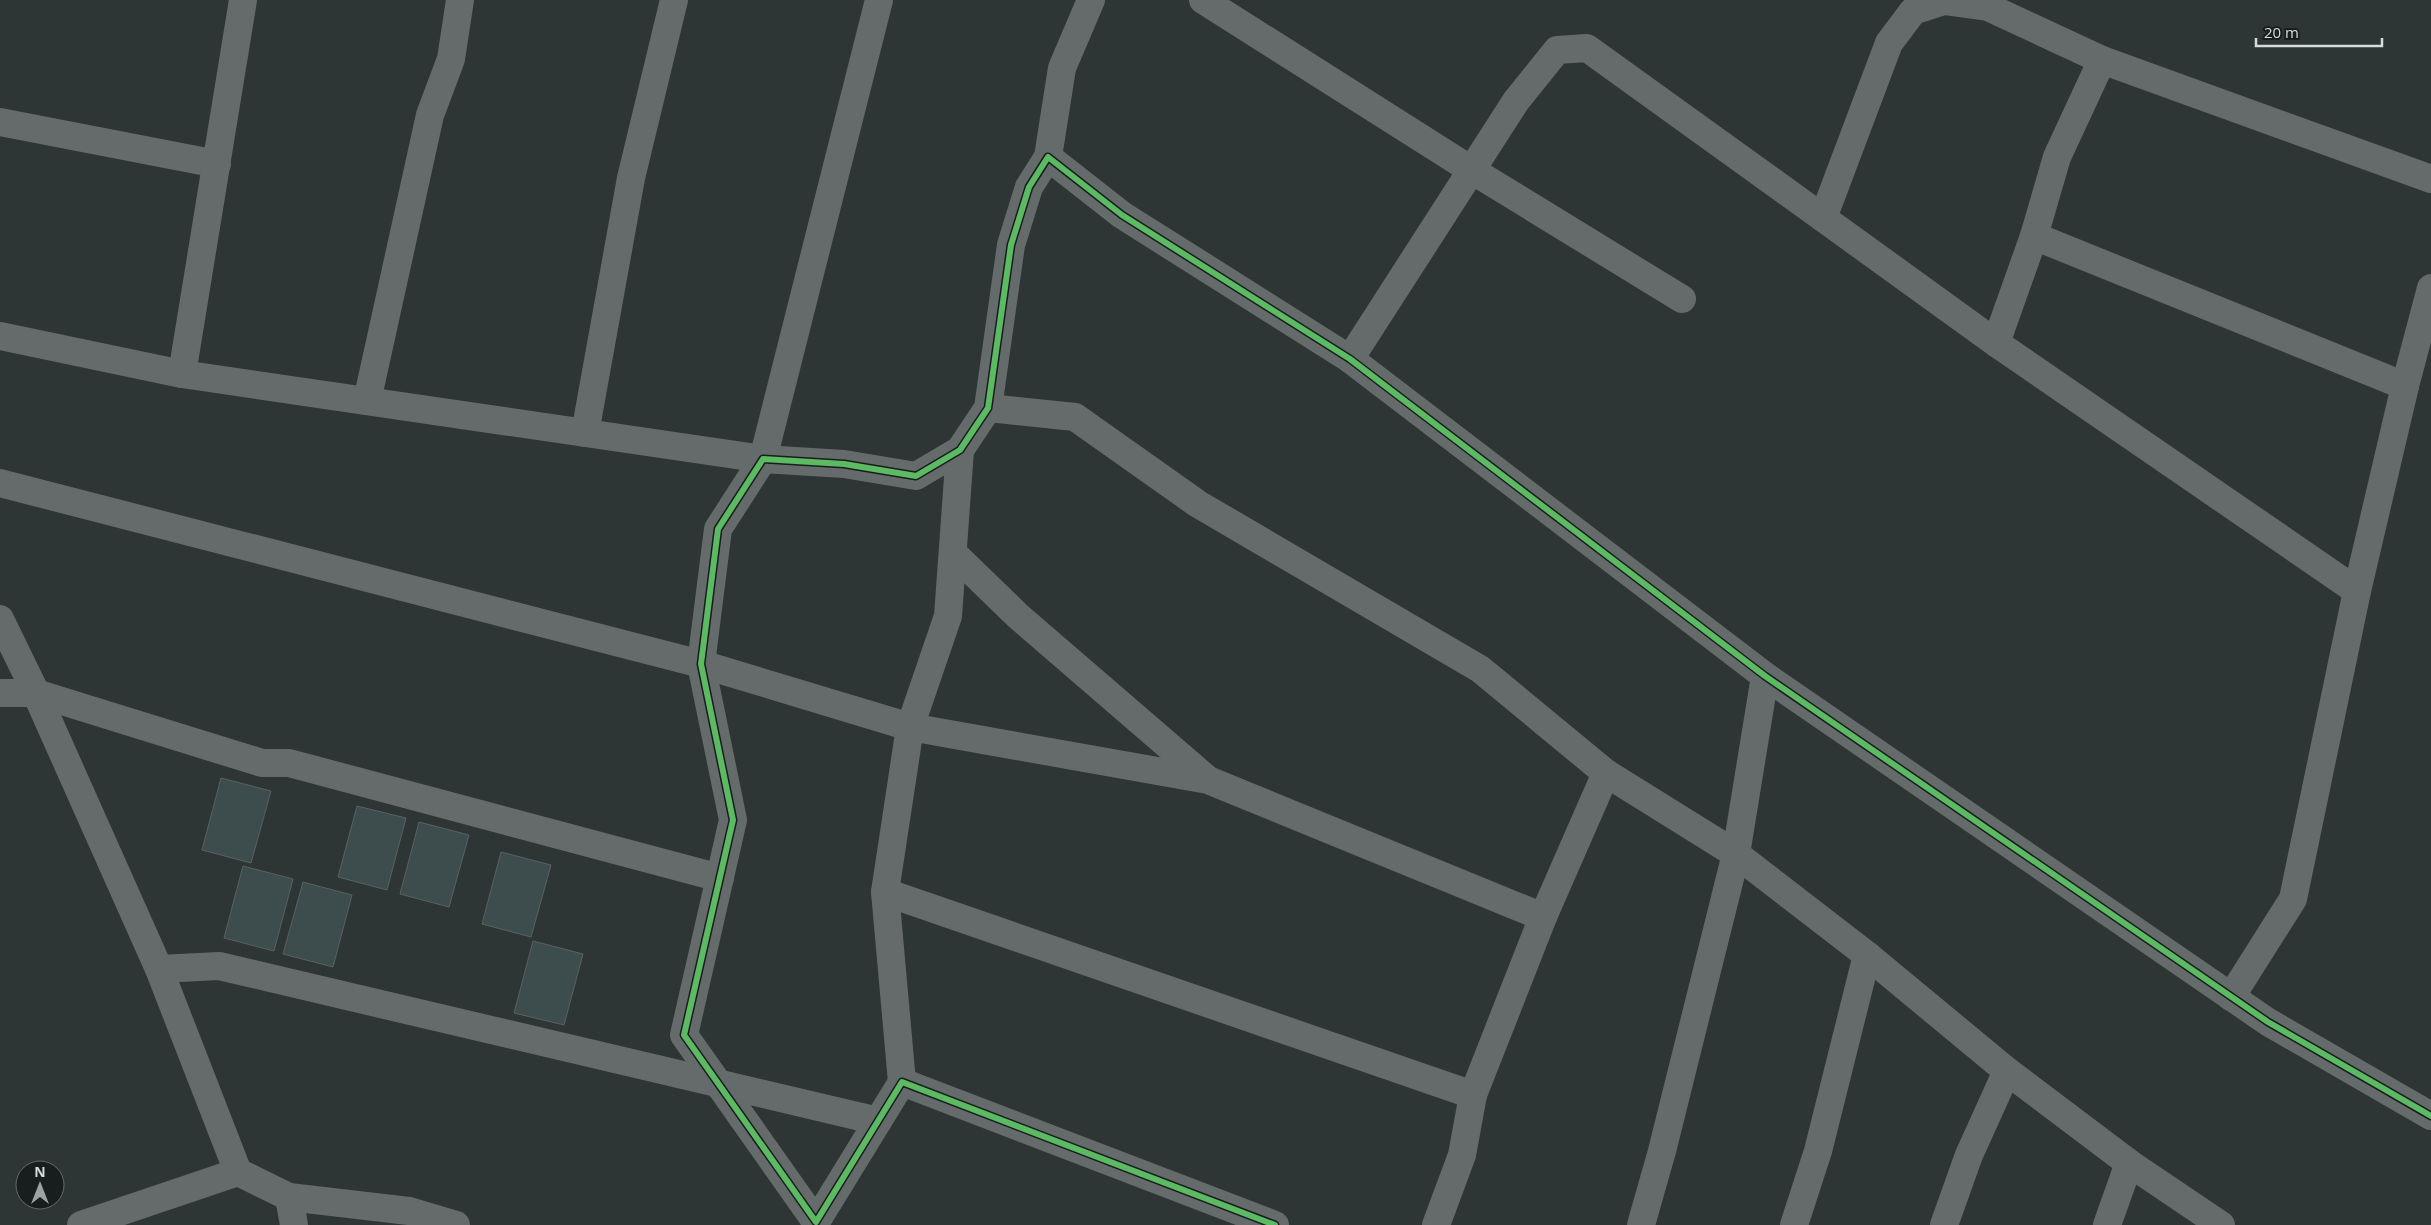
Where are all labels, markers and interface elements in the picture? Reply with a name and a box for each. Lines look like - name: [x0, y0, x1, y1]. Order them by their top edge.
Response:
- scale bar: [2256, 15, 2382, 47]
- text: 20 m: [2264, 22, 2299, 42]
- north arrow: [15, 1160, 65, 1210]
- text: N: [34, 1162, 46, 1181]

